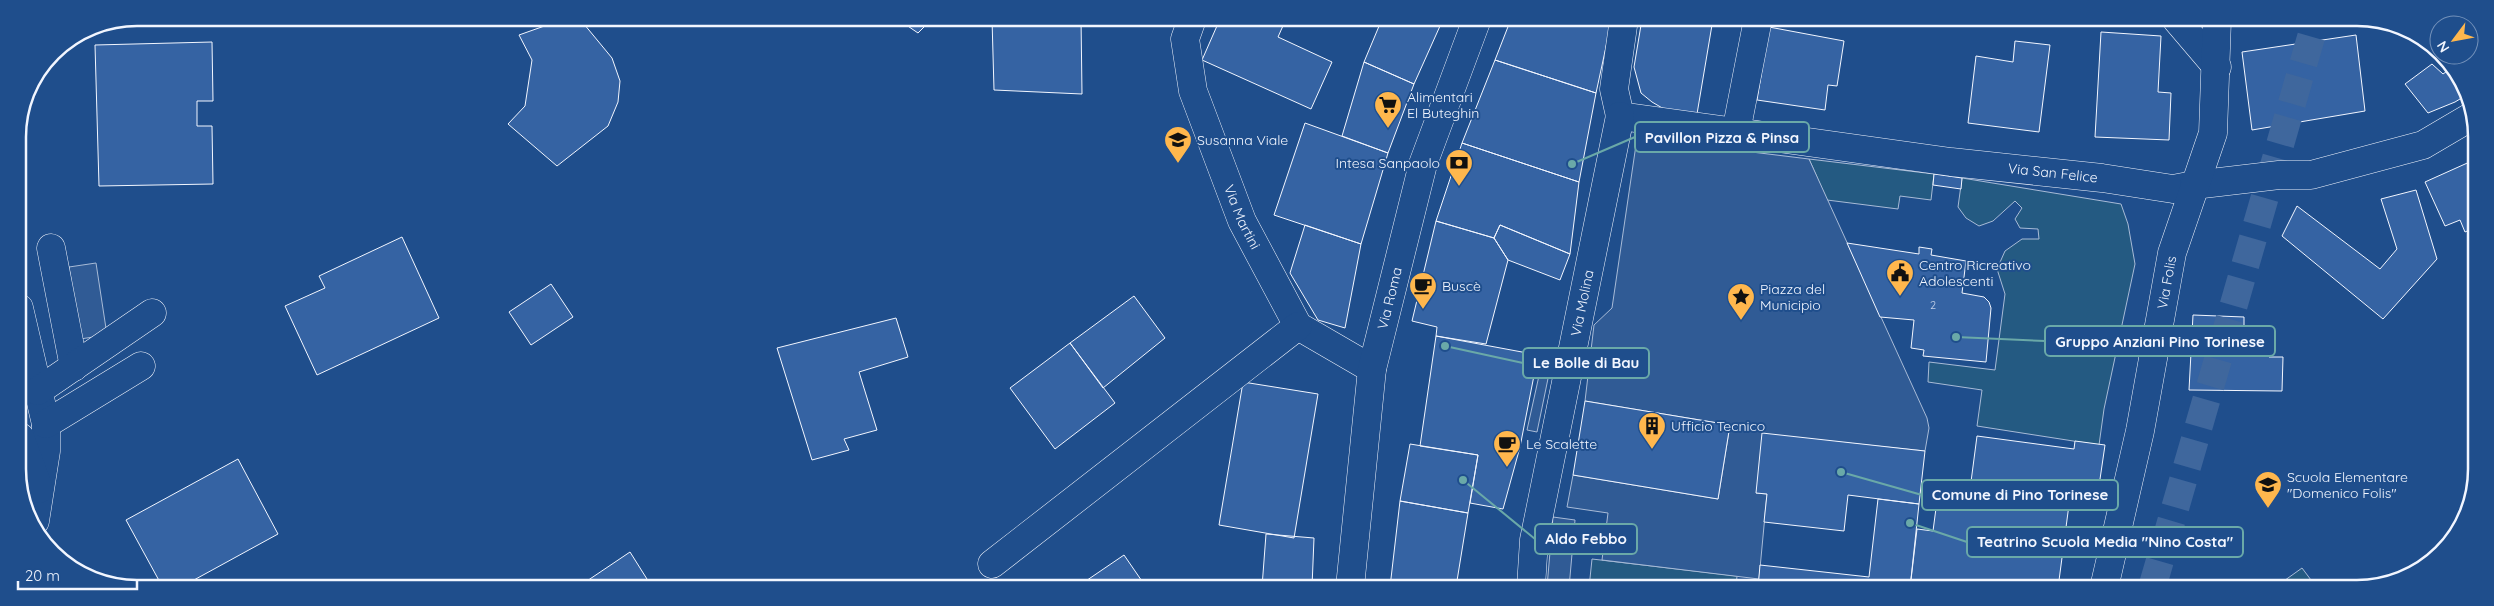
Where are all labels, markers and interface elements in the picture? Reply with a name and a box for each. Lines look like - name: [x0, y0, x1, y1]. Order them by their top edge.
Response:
- north arrow: [2429, 15, 2479, 65]
- text: N: [2433, 38, 2453, 56]
- place label: Alimentari El Buteghin: [1407, 88, 1479, 122]
- supermarket icon: Alimentari El Buteghin: [1373, 90, 1403, 129]
- callout: Pavillon Pizza & Pinsa: [1635, 122, 1809, 152]
- school or university icon: Susanna Viale: [1163, 125, 1193, 164]
- text: Pavillon Pizza & Pinsa: [1645, 128, 1799, 147]
- place label: Susanna Viale: [1197, 131, 1288, 149]
- bank icon: Intesa Sanpaolo: [1444, 148, 1474, 187]
- place label: Intesa Sanpaolo: [1335, 154, 1440, 172]
- street label: Via San Felice: [2007, 159, 2099, 186]
- street label: Via Martini: [1220, 182, 1264, 252]
- street label: Via Folis: [2153, 254, 2180, 310]
- place label: Centro Ricreativo Adolescenti: [1919, 256, 2031, 290]
- public building icon: Centro Ricreativo Adolescenti: [1885, 258, 1915, 297]
- street label: Via Roma: [1373, 265, 1406, 331]
- street label: Via Molina: [1567, 268, 1598, 338]
- cafe icon: Buscè: [1408, 271, 1438, 310]
- place label: Buscè: [1442, 277, 1481, 295]
- place label: Piazza del Municipio: [1760, 280, 1825, 314]
- place icon: Piazza del Municipio: [1726, 282, 1756, 321]
- house number: 2: [1930, 298, 1936, 312]
- callout: Gruppo Anziani Pino Torinese: [2045, 326, 2275, 356]
- text: Gruppo Anziani Pino Torinese: [2055, 332, 2265, 351]
- callout: Le Bolle di Bau: [1523, 348, 1649, 378]
- text: Le Bolle di Bau: [1533, 353, 1639, 372]
- building icon: Ufficio Tecnico: [1637, 411, 1667, 450]
- place label: Ufficio Tecnico: [1671, 417, 1765, 435]
- cafe icon: Le Scalette: [1492, 429, 1522, 468]
- place label: Le Scalette: [1526, 435, 1597, 453]
- place label: Scuola Elementare "Domenico Folis": [2287, 468, 2408, 502]
- school or university icon: Scuola Elementare "Domenico Folis": [2253, 470, 2283, 509]
- callout: Comune di Pino Torinese: [1922, 480, 2118, 510]
- text: Comune di Pino Torinese: [1932, 485, 2108, 504]
- callout: Aldo Febbo: [1535, 524, 1637, 554]
- callout: Teatrino Scuola Media "Nino Costa": [1967, 527, 2243, 557]
- text: Aldo Febbo: [1545, 529, 1627, 548]
- text: Teatrino Scuola Media "Nino Costa": [1977, 532, 2234, 551]
- scale bar: [18, 558, 136, 590]
- text: 20 m: [25, 566, 60, 585]

